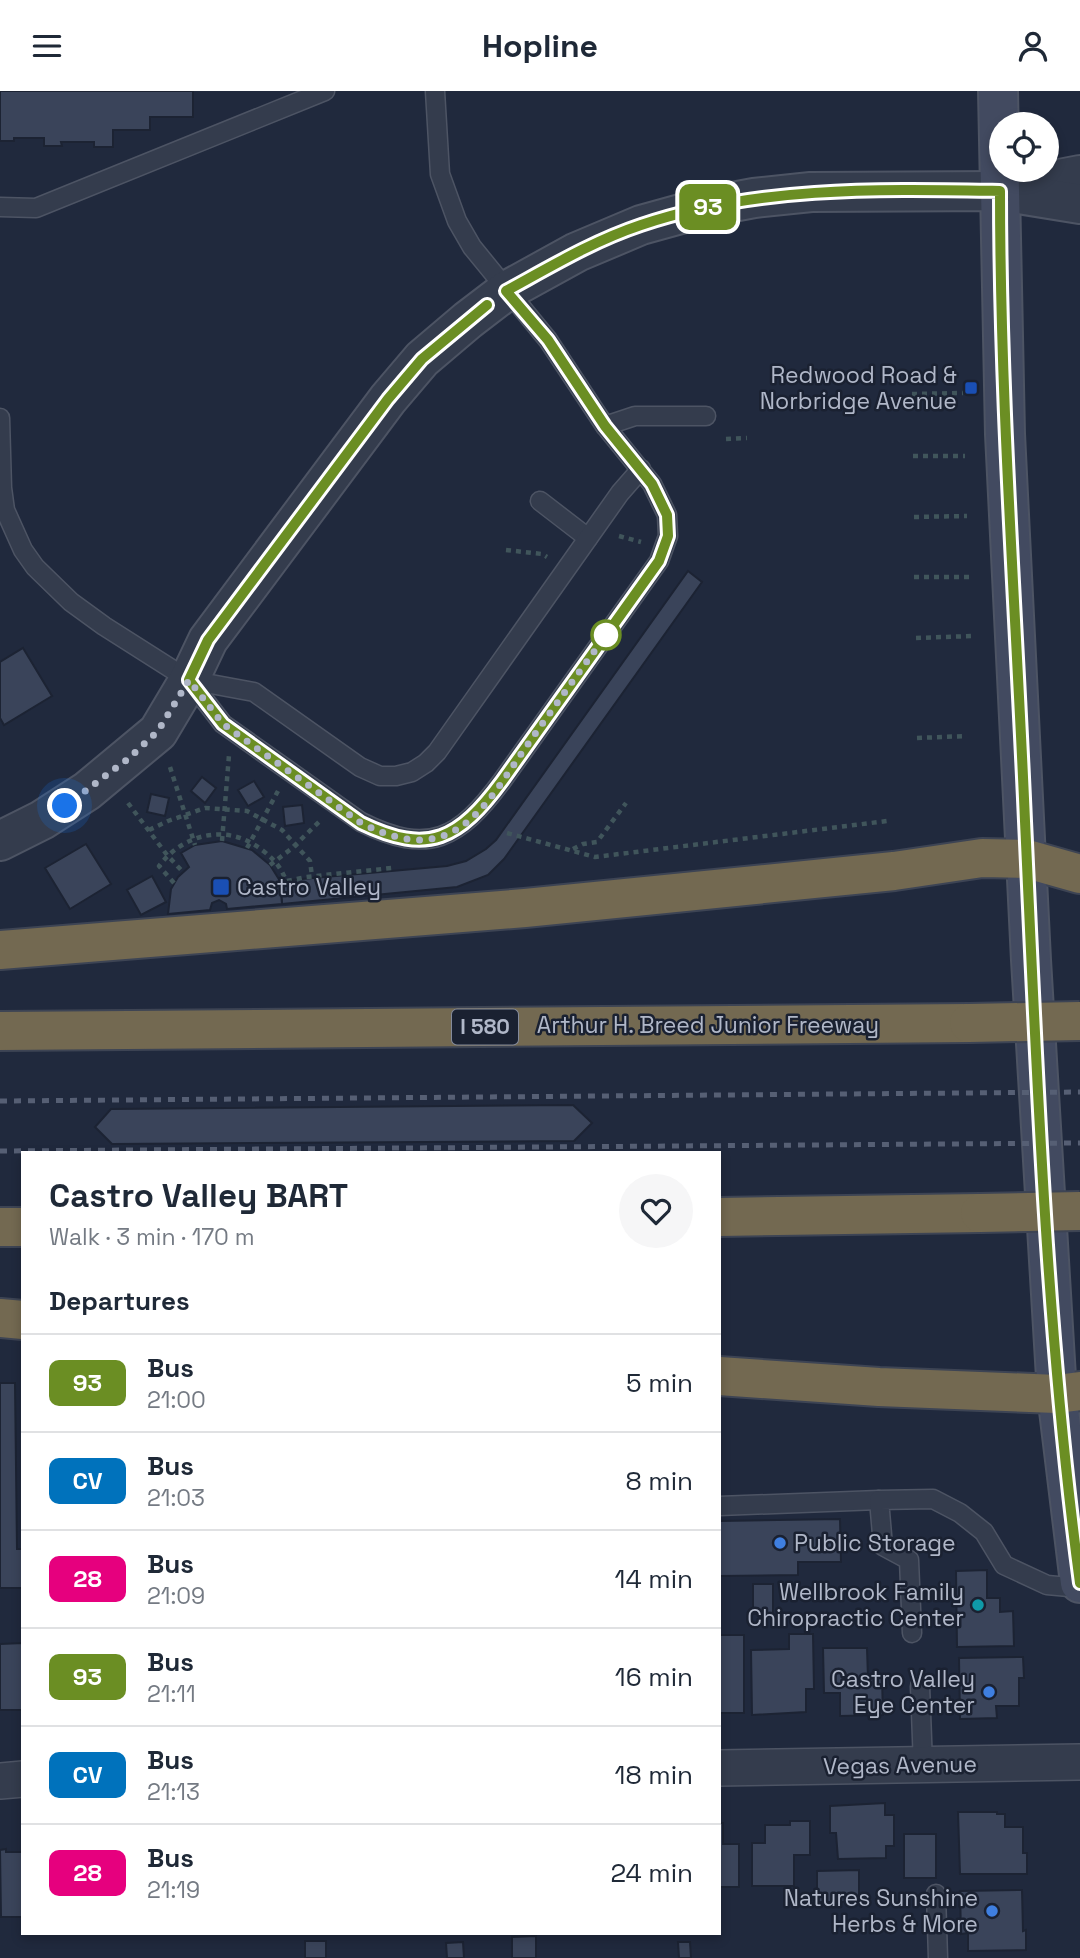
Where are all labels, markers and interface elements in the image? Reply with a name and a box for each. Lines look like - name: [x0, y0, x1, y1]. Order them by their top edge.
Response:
- text: Hopline: [482, 26, 598, 66]
- icon: menu: [28, 27, 66, 65]
- icon: person: [1014, 27, 1052, 65]
- map controls: [989, 112, 1059, 182]
- button: locate: [989, 112, 1059, 182]
- line badge: 93: [676, 184, 740, 230]
- text: 93: [693, 191, 723, 222]
- place label: Redwood Road & Norbridge Avenue: [760, 360, 957, 416]
- marker: Redwood Road & Norbridge Avenue: [963, 380, 979, 396]
- unlabelled marker: [591, 620, 621, 650]
- your location: [47, 788, 82, 823]
- place label: Castro Valley: [237, 872, 381, 902]
- marker: Castro Valley: [211, 877, 231, 897]
- road number: I 580: [452, 1009, 518, 1045]
- street label: Arthur H. Breed Junior Freeway: [537, 1010, 879, 1040]
- button: heart: [619, 1174, 693, 1248]
- text: Castro Valley BART: [49, 1175, 348, 1217]
- text: Walk · 3 min · 170 m: [49, 1222, 255, 1252]
- text: Departures: [49, 1284, 190, 1318]
- text: Bus: [147, 1351, 194, 1385]
- text: 5 min: [626, 1366, 693, 1400]
- text: 93: [73, 1367, 102, 1398]
- text: 21:00: [147, 1385, 206, 1415]
- text: Bus: [147, 1449, 194, 1483]
- text: 8 min: [625, 1464, 693, 1498]
- text: CV: [72, 1465, 103, 1496]
- text: 21:03: [147, 1483, 205, 1513]
- place label: Public Storage: [794, 1528, 956, 1558]
- marker: Public Storage: [772, 1535, 788, 1551]
- text: Bus: [147, 1547, 194, 1581]
- text: 14 min: [615, 1562, 693, 1596]
- text: 28: [73, 1563, 102, 1594]
- place label: Wellbrook Family Chiropractic Center: [747, 1577, 964, 1633]
- text: 21:09: [147, 1581, 205, 1611]
- marker: Wellbrook Family Chiropractic Center: [970, 1597, 986, 1613]
- text: Bus: [147, 1645, 194, 1679]
- text: 16 min: [615, 1660, 693, 1694]
- text: 93: [73, 1661, 102, 1692]
- place label: Castro Valley Eye Center: [831, 1664, 975, 1720]
- text: 21:11: [147, 1679, 196, 1709]
- marker: Castro Valley Eye Center: [981, 1684, 997, 1700]
- text: Bus: [147, 1743, 194, 1777]
- street label: Vegas Avenue: [823, 1749, 977, 1781]
- text: 18 min: [615, 1758, 693, 1792]
- text: CV: [72, 1759, 103, 1790]
- text: 21:13: [147, 1777, 200, 1807]
- text: Bus: [147, 1841, 194, 1875]
- text: 24 min: [610, 1856, 693, 1890]
- text: 28: [73, 1857, 102, 1888]
- text: 21:19: [147, 1875, 200, 1905]
- place label: Natures Sunshine Herbs & More: [784, 1883, 978, 1939]
- marker: Natures Sunshine Herbs & More: [984, 1903, 1000, 1919]

